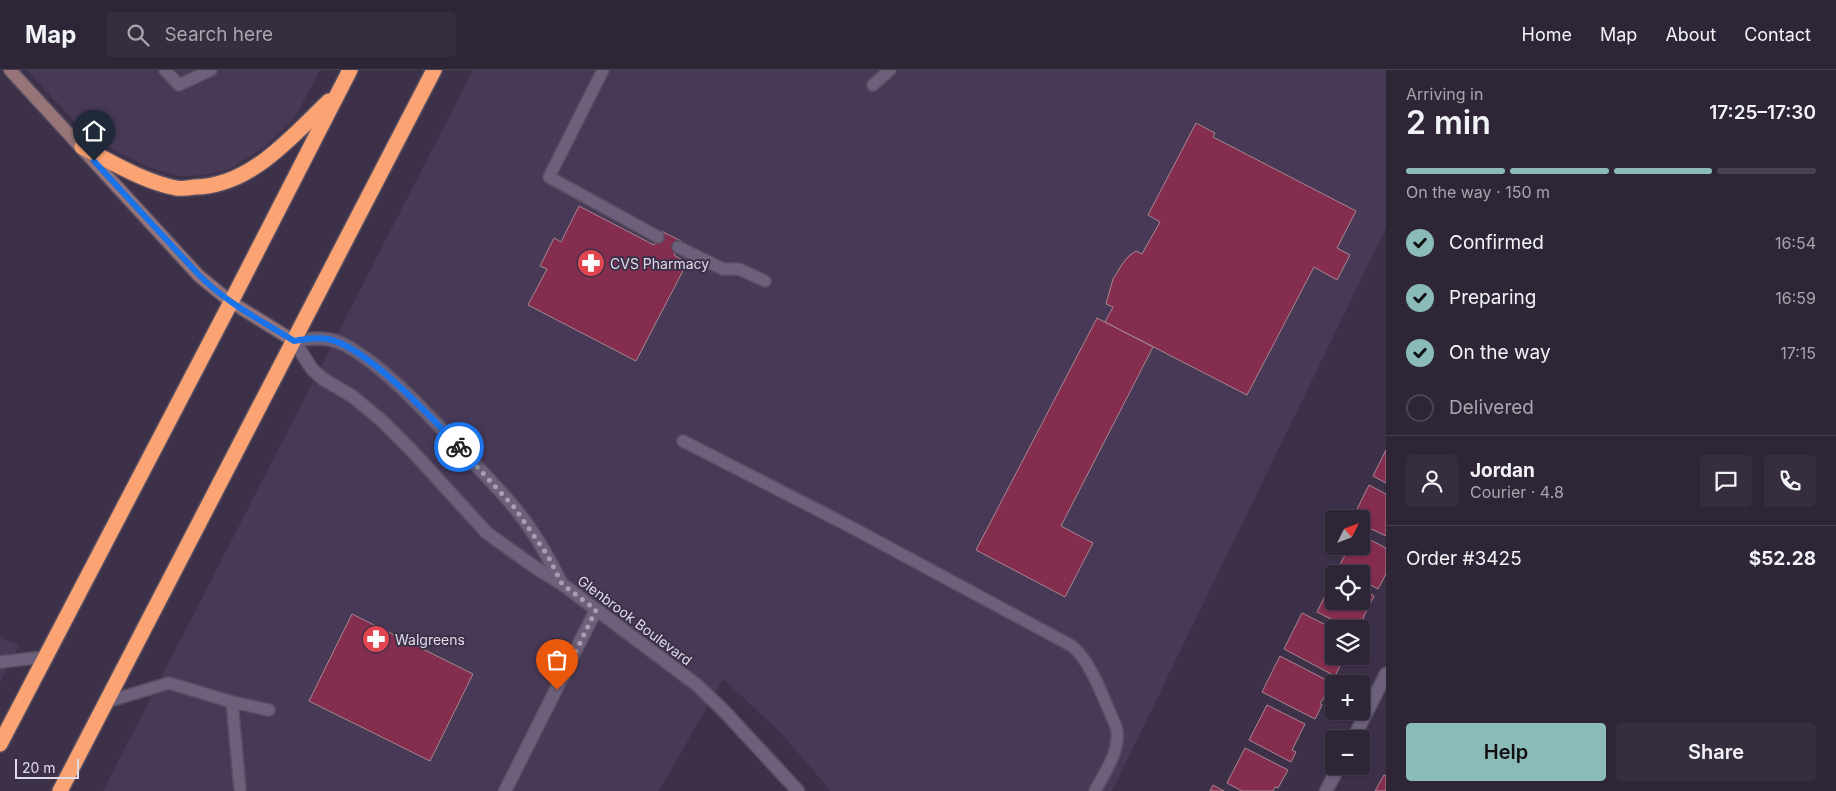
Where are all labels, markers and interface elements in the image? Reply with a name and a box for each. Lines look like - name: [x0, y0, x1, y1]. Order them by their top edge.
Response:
- search box: [106, 12, 456, 57]
- text: Map: [25, 20, 76, 49]
- icon: search: [124, 21, 152, 49]
- text: Search here: [164, 23, 273, 46]
- text: Home: [1522, 24, 1572, 45]
- text: Map: [1600, 24, 1637, 45]
- text: About: [1665, 24, 1716, 45]
- text: Contact: [1744, 24, 1811, 45]
- text: Arriving in: [1406, 84, 1483, 104]
- text: 17:25–17:30: [1709, 101, 1816, 124]
- text: 2 min: [1406, 103, 1491, 142]
- pin: [73, 110, 115, 161]
- icon: home: [80, 117, 108, 145]
- text: On the way · 150 m: [1406, 182, 1550, 202]
- icon: check: [1406, 229, 1434, 257]
- text: Confirmed: [1449, 231, 1544, 254]
- text: 16:54: [1775, 233, 1816, 253]
- pharmacy icon: CVS Pharmacy: [576, 248, 606, 278]
- place label: CVS Pharmacy: [610, 255, 709, 272]
- icon: check: [1406, 284, 1434, 312]
- text: Preparing: [1449, 286, 1536, 309]
- text: 16:59: [1775, 288, 1816, 308]
- icon: check: [1406, 339, 1434, 367]
- text: On the way: [1449, 341, 1551, 364]
- text: 17:15: [1780, 343, 1816, 363]
- text: Delivered: [1449, 396, 1534, 419]
- courier: [434, 422, 484, 472]
- icon: bike: [445, 433, 473, 461]
- button: person: [1406, 455, 1458, 507]
- button: chat: [1700, 455, 1752, 507]
- button: phone: [1764, 455, 1816, 507]
- text: Jordan: [1470, 459, 1535, 482]
- text: Courier · 4.8: [1470, 482, 1564, 502]
- north arrow: [1325, 510, 1370, 555]
- map controls: [1325, 510, 1370, 775]
- text: Order #3425: [1406, 547, 1522, 570]
- text: $52.28: [1749, 547, 1816, 570]
- button: locate: [1325, 565, 1370, 610]
- street label: Glenbrook Boulevard: [575, 571, 695, 669]
- button: layers: [1325, 620, 1370, 665]
- pharmacy icon: Walgreens: [361, 624, 391, 654]
- place label: Walgreens: [395, 631, 465, 648]
- pin: [536, 639, 578, 690]
- icon: bag: [543, 646, 571, 674]
- button: +: [1325, 675, 1370, 720]
- button: Help: [1406, 723, 1606, 781]
- button: Share: [1616, 723, 1816, 781]
- button: −: [1325, 730, 1370, 775]
- scale bar: [15, 756, 79, 779]
- text: 20 m: [22, 759, 56, 776]

